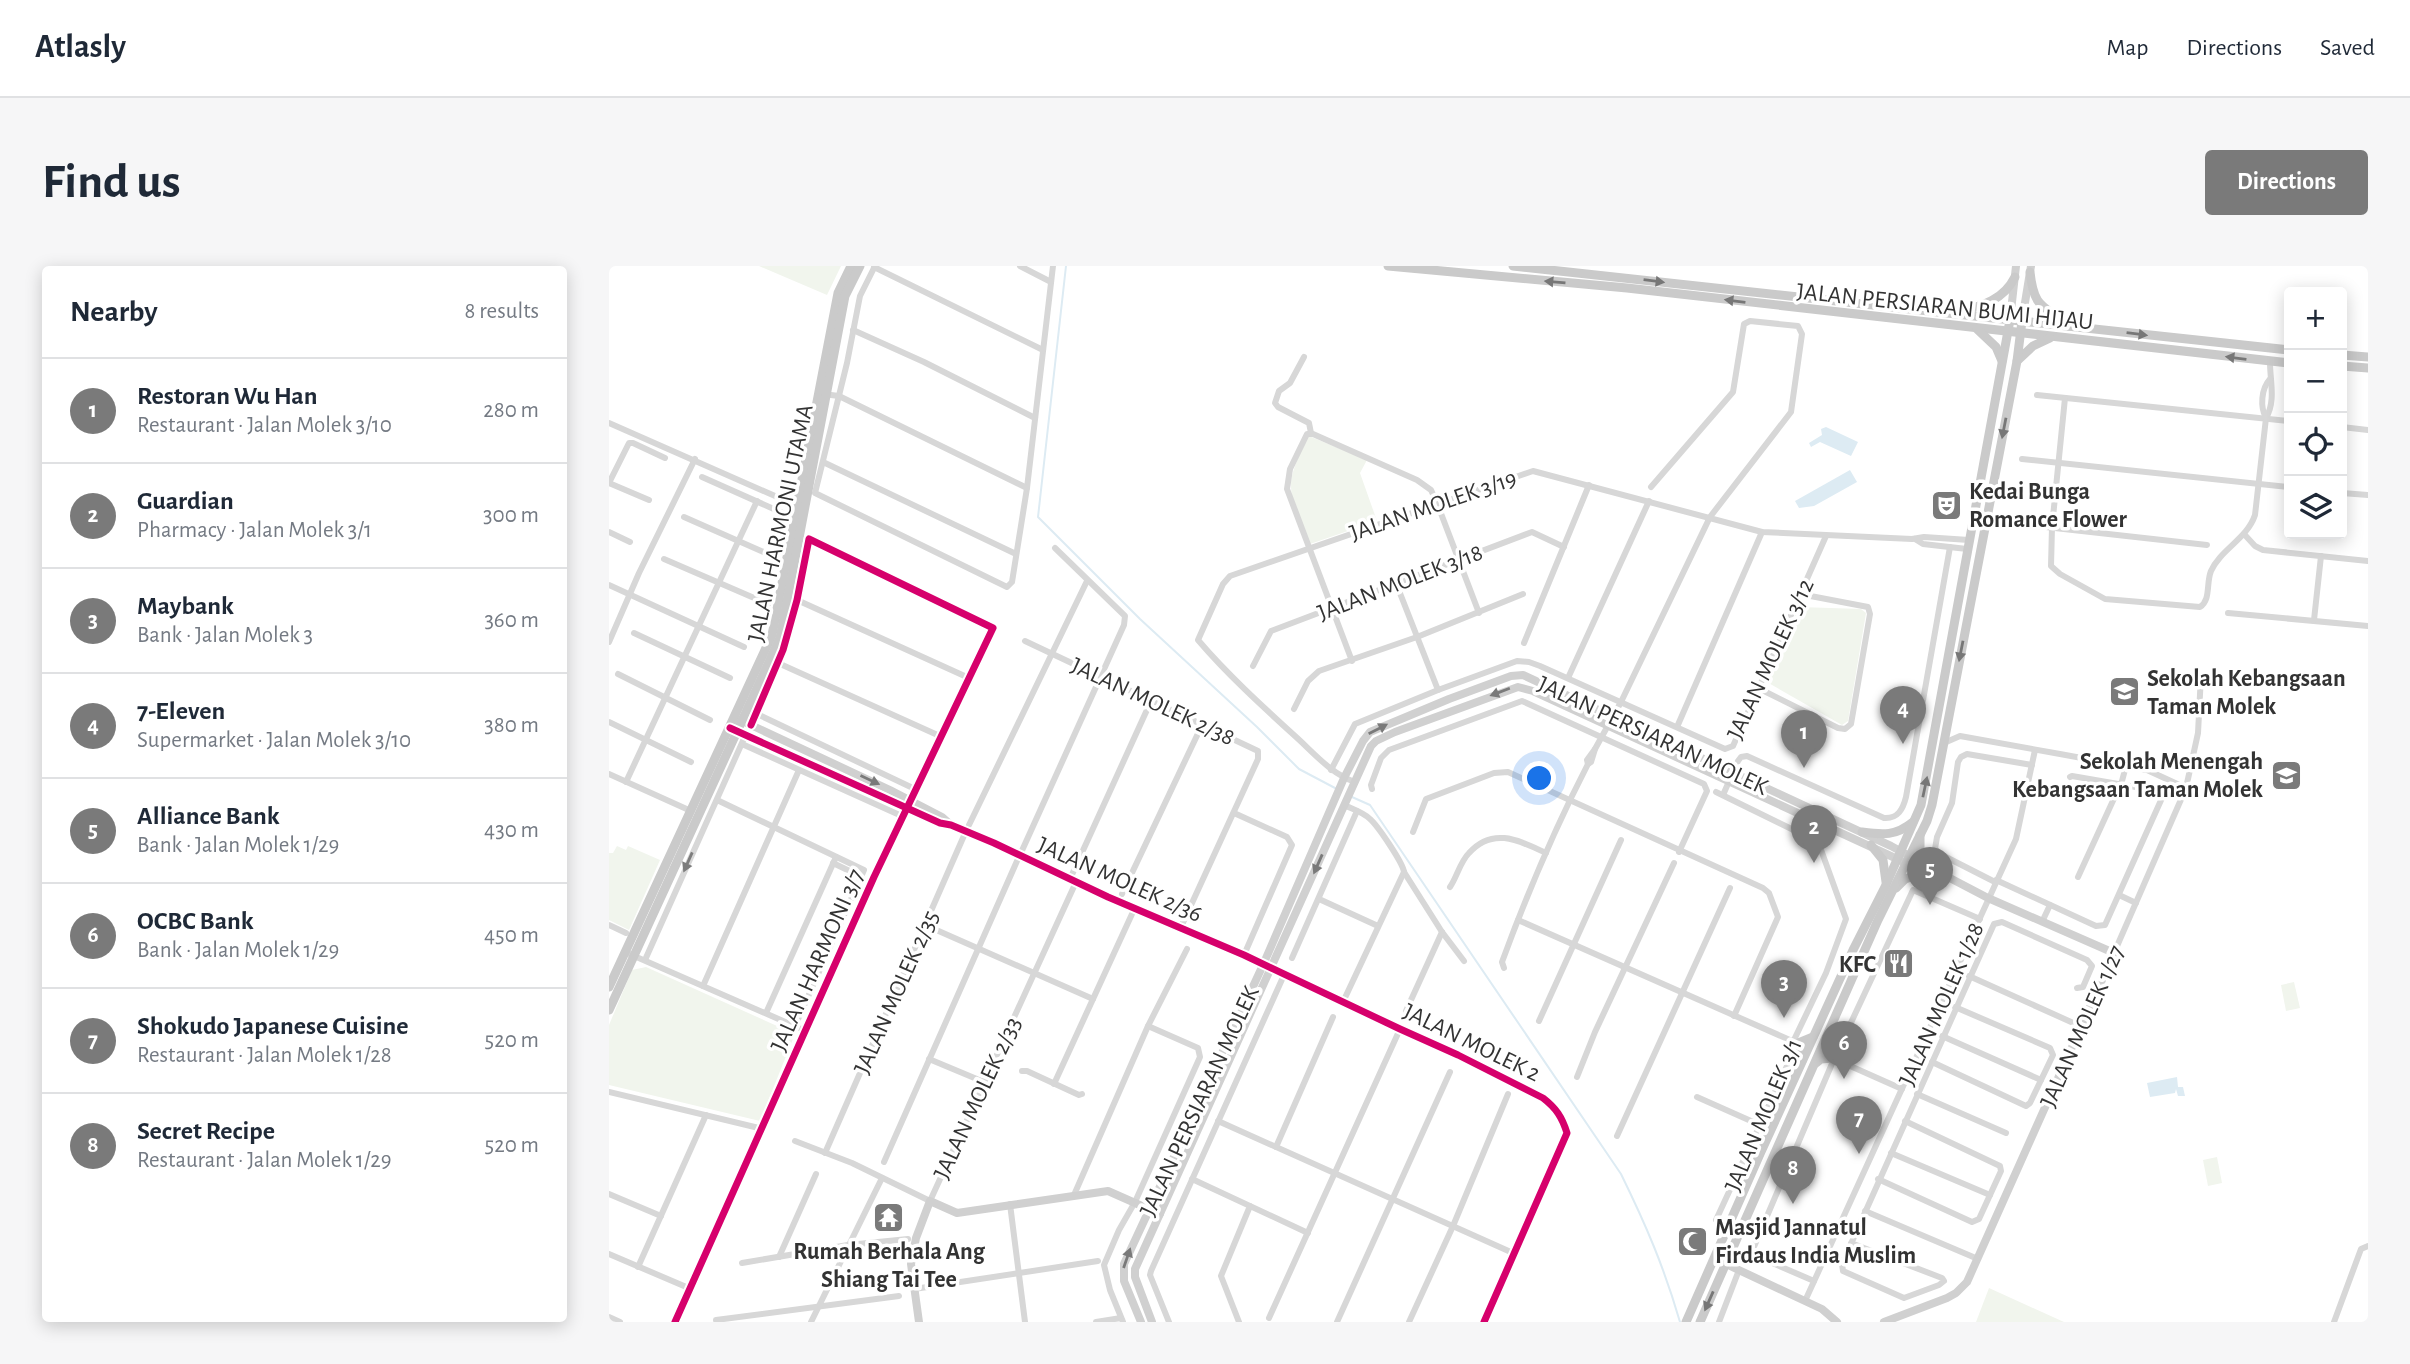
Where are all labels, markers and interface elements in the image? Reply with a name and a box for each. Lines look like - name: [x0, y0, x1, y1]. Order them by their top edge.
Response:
- text: Atlasly: [35, 31, 126, 64]
- text: Map: [2106, 36, 2148, 60]
- text: Directions: [2186, 36, 2282, 60]
- text: Saved: [2320, 36, 2375, 60]
- button: Directions: [2205, 150, 2368, 215]
- text: Find us: [42, 158, 181, 207]
- one-way arrow: [1643, 275, 1665, 286]
- one-way arrow: [1543, 276, 1565, 287]
- street label: JALAN PERSIARAN BUMI HIJAU: [1795, 279, 2094, 335]
- map controls: [2284, 287, 2347, 539]
- button: +: [2284, 287, 2347, 350]
- one-way arrow: [1723, 296, 1745, 307]
- text: Nearby: [70, 297, 158, 327]
- text: 8 results: [465, 300, 539, 323]
- one-way arrow: [2126, 328, 2148, 339]
- button: −: [2284, 350, 2347, 413]
- one-way arrow: [2225, 352, 2247, 363]
- text: Restoran Wu Han: [137, 383, 317, 409]
- text: 1: [89, 399, 97, 422]
- text: 280 m: [483, 399, 539, 422]
- street label: JALAN HARMONI UTAMA: [744, 402, 818, 644]
- button: locate: [2284, 413, 2347, 476]
- text: Restaurant · Jalan Molek 3/10: [137, 414, 392, 437]
- one-way arrow: [1998, 417, 2009, 439]
- street label: JALAN MOLEK 3/19: [1347, 466, 1520, 546]
- button: layers: [2284, 476, 2347, 539]
- place label: Kedai Bunga Romance Flower: [1969, 480, 2128, 532]
- text: Guardian: [137, 488, 234, 514]
- theatre icon: Kedai Bunga Romance Flower: [1929, 488, 1963, 522]
- text: 2: [88, 504, 98, 527]
- text: 300 m: [483, 504, 539, 527]
- text: Pharmacy · Jalan Molek 3/1: [137, 519, 372, 542]
- street label: JALAN MOLEK 3/18: [1314, 540, 1486, 625]
- street label: JALAN MOLEK 3/12: [1720, 574, 1820, 744]
- text: Maybank: [137, 593, 234, 619]
- text: 3: [88, 609, 98, 632]
- text: 360 m: [484, 609, 539, 632]
- text: Bank · Jalan Molek 3: [137, 624, 313, 647]
- one-way arrow: [1955, 640, 1966, 662]
- street label: JALAN MOLEK 2/38: [1067, 654, 1238, 750]
- place label: Sekolah Kebangsaan Taman Molek: [2147, 667, 2346, 719]
- street label: JALAN PERSIARAN MOLEK: [1534, 672, 1772, 800]
- school or university icon: Sekolah Kebangsaan Taman Molek: [2107, 675, 2141, 709]
- pin: 4: [1880, 686, 1926, 744]
- one-way arrow: [1490, 687, 1511, 698]
- text: 7-Eleven: [137, 698, 225, 724]
- pin: 1: [1781, 710, 1827, 768]
- text: 4: [87, 714, 99, 737]
- text: 380 m: [484, 714, 539, 737]
- one-way arrow: [1368, 723, 1388, 734]
- text: Supermarket · Jalan Molek 3/10: [137, 729, 411, 752]
- place label: Sekolah Menengah Kebangsaan Taman Molek: [2012, 750, 2263, 802]
- school or university icon: Sekolah Menengah Kebangsaan Taman Molek: [2269, 758, 2303, 792]
- your location: [1522, 761, 1556, 795]
- one-way arrow: [860, 775, 880, 786]
- one-way arrow: [1919, 776, 1930, 798]
- text: Alliance Bank: [137, 803, 280, 829]
- pin: 2: [1791, 805, 1837, 863]
- text: 5: [88, 819, 98, 842]
- text: 430 m: [484, 819, 539, 842]
- street label: JALAN MOLEK 2/36: [1034, 833, 1205, 927]
- text: Bank · Jalan Molek 1/29: [137, 834, 339, 857]
- pin: 5: [1907, 847, 1953, 905]
- one-way arrow: [682, 852, 694, 872]
- one-way arrow: [1312, 854, 1323, 875]
- street label: JALAN HARMONI 3/7: [767, 866, 869, 1055]
- street label: JALAN MOLEK 2/35: [850, 907, 944, 1078]
- text: OCBC Bank: [137, 908, 254, 934]
- street label: JALAN MOLEK 1/28: [1895, 919, 1989, 1090]
- text: 6: [87, 924, 99, 947]
- text: 450 m: [484, 924, 539, 947]
- text: Bank · Jalan Molek 1/29: [137, 939, 339, 962]
- street label: JALAN MOLEK 1/27: [2036, 942, 2129, 1111]
- restaurant icon: KFC: [1882, 947, 1916, 981]
- place label: KFC: [1839, 953, 1877, 977]
- pin: 3: [1761, 960, 1807, 1018]
- street label: JALAN PERSIARAN MOLEK: [1136, 982, 1264, 1220]
- street label: JALAN MOLEK 2: [1399, 999, 1544, 1086]
- text: Shokudo Japanese Cuisine: [137, 1013, 409, 1039]
- street label: JALAN MOLEK 2/33: [930, 1014, 1026, 1183]
- pin: 6: [1821, 1021, 1867, 1079]
- text: 7: [88, 1029, 98, 1052]
- text: 520 m: [485, 1029, 539, 1052]
- street label: JALAN MOLEK 3/1: [1721, 1036, 1807, 1195]
- text: Restaurant · Jalan Molek 1/28: [137, 1044, 392, 1067]
- pin: 7: [1836, 1096, 1882, 1154]
- text: Secret Recipe: [137, 1118, 275, 1144]
- text: 8: [87, 1134, 99, 1157]
- text: 520 m: [485, 1134, 539, 1157]
- pin: 8: [1770, 1146, 1816, 1204]
- text: Restaurant · Jalan Molek 1/29: [137, 1149, 392, 1172]
- temple icon: Rumah Berhala Ang Shiang Tai Tee: [872, 1200, 906, 1234]
- place label: Masjid Jannatul Firdaus India Muslim: [1715, 1216, 1916, 1268]
- mosque icon: Masjid Jannatul Firdaus India Muslim: [1675, 1224, 1709, 1258]
- place label: Rumah Berhala Ang Shiang Tai Tee: [793, 1240, 986, 1292]
- one-way arrow: [1123, 1247, 1133, 1268]
- one-way arrow: [1703, 1291, 1715, 1311]

